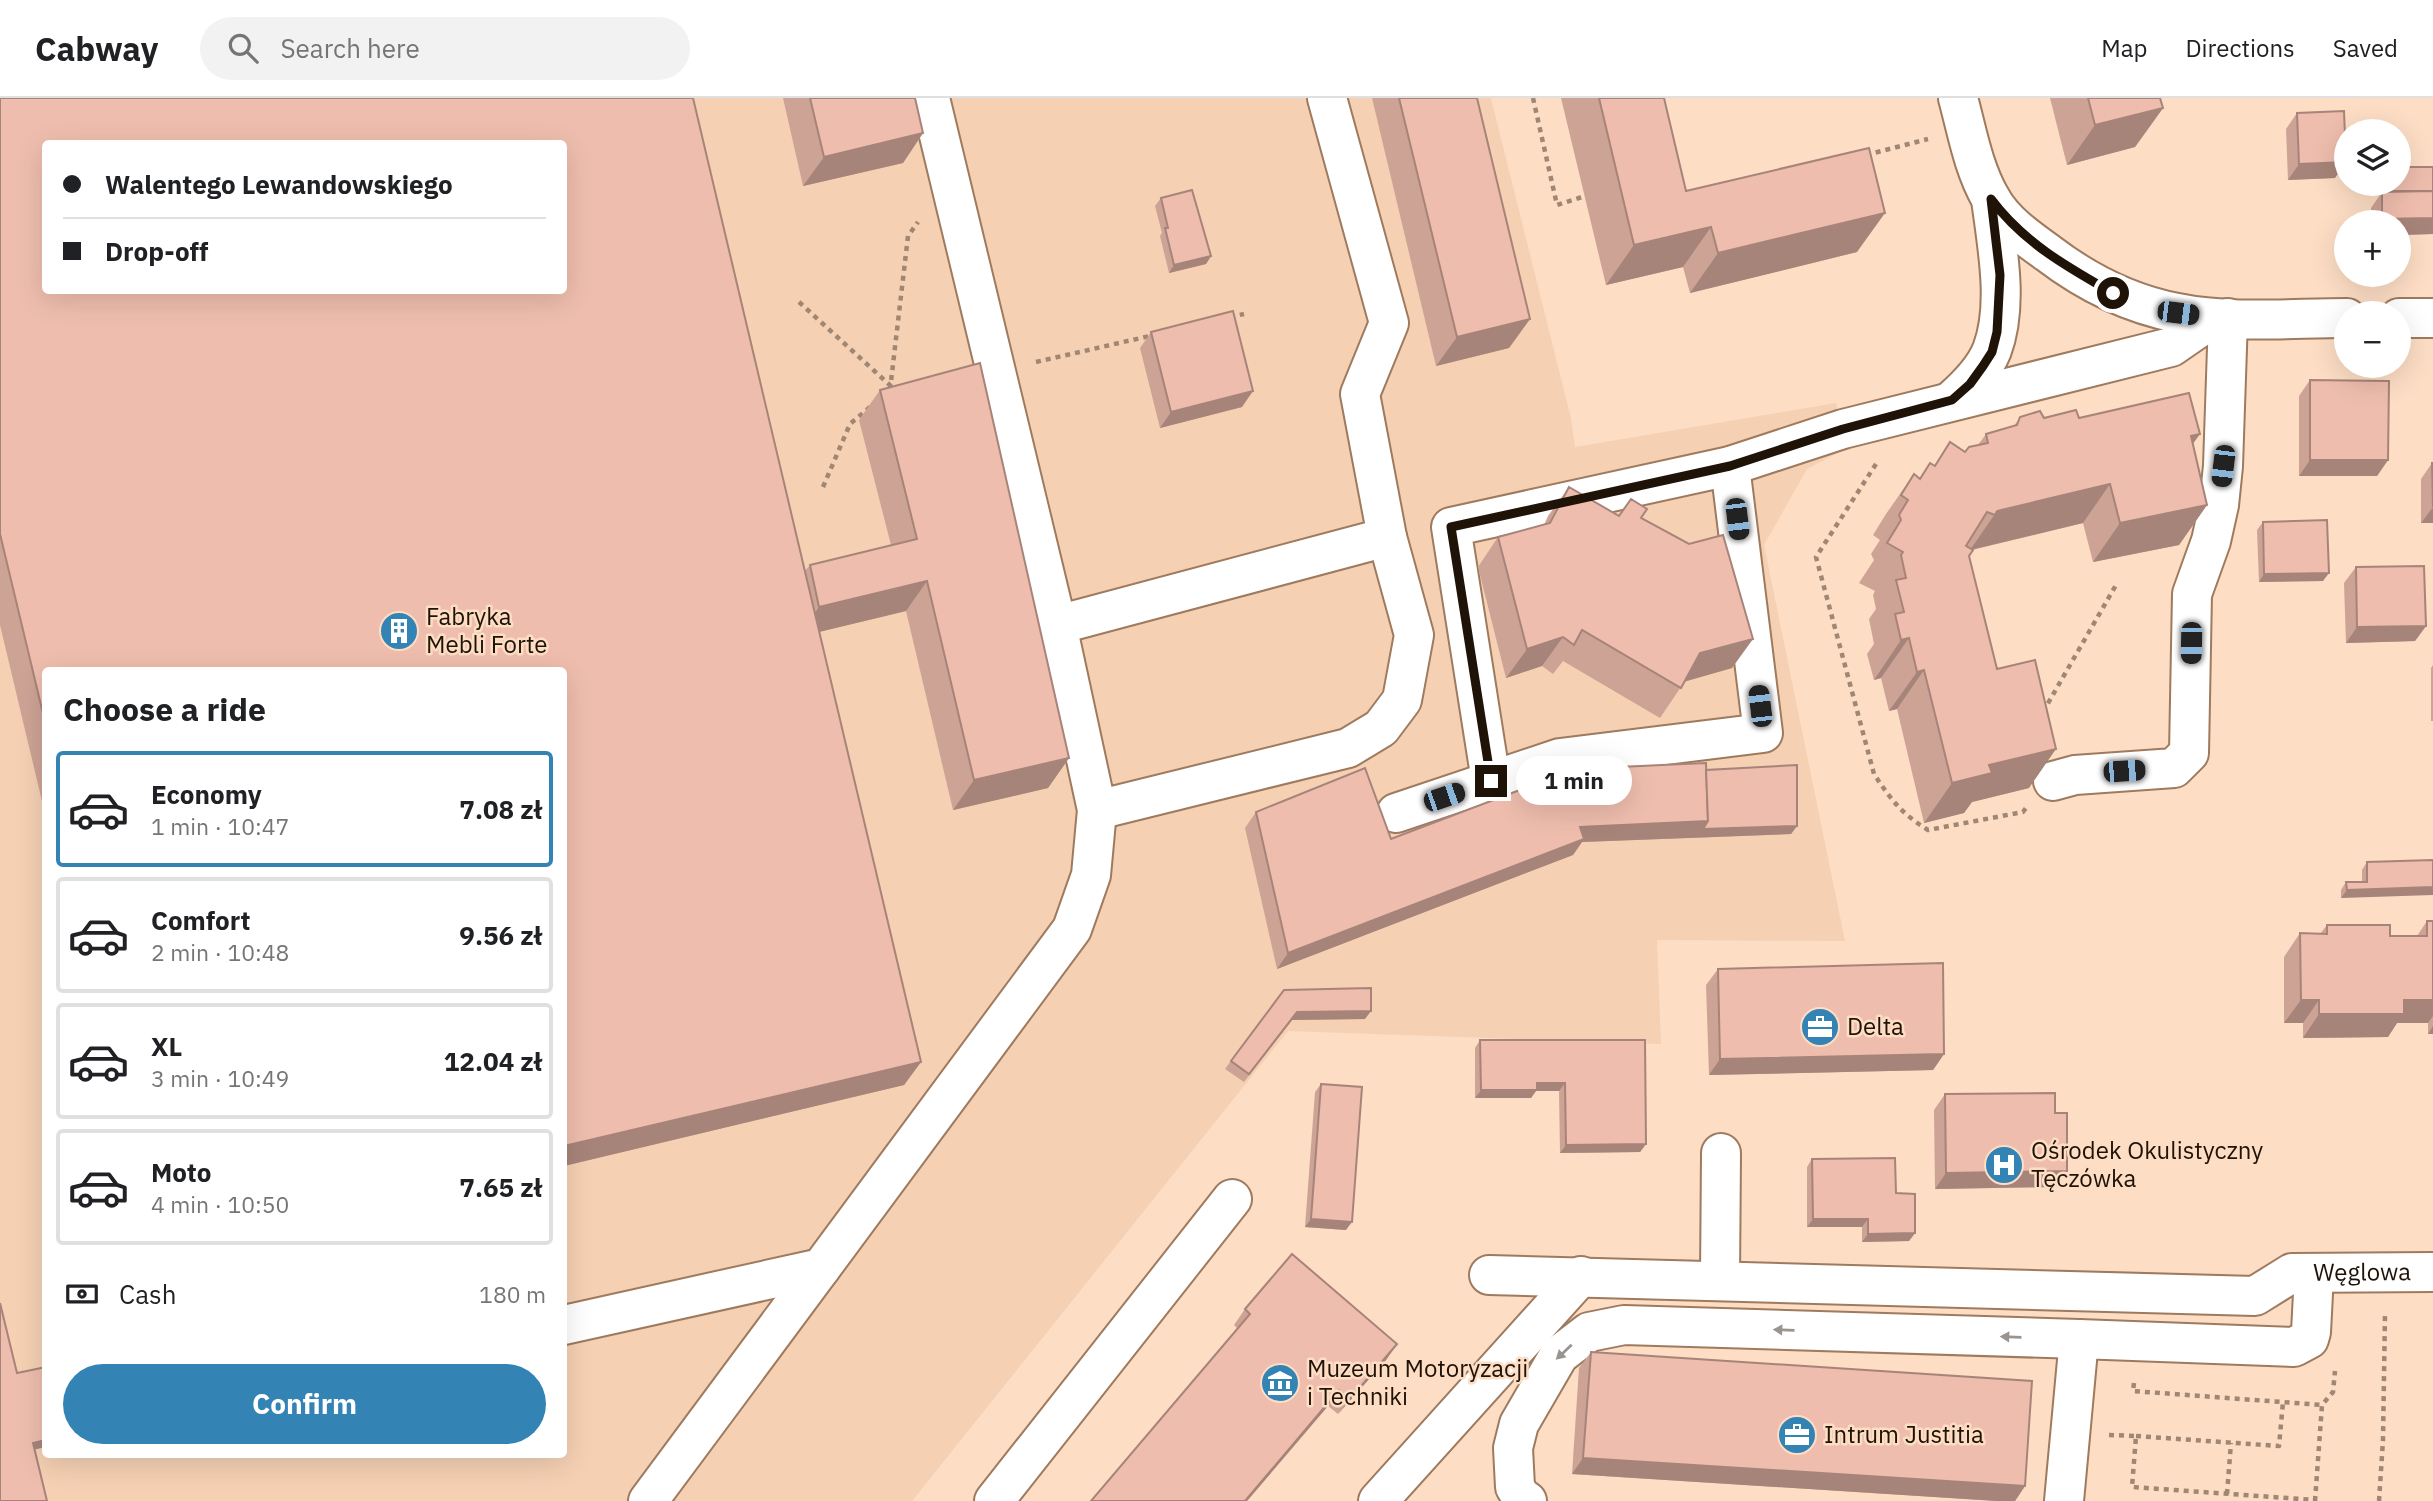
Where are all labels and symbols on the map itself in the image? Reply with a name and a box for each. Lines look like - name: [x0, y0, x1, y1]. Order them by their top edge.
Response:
- route start: [2097, 277, 2129, 309]
- car: [2156, 300, 2201, 326]
- car: [2211, 444, 2236, 488]
- car: [1725, 497, 1750, 541]
- place label: Fabryka Mebli Forte: [426, 600, 547, 660]
- building icon: Fabryka Mebli Forte: [378, 610, 420, 652]
- car: [2181, 622, 2202, 664]
- car: [1748, 684, 1773, 728]
- callout: 1 min: [1516, 756, 1631, 806]
- car: [2103, 759, 2146, 783]
- route end: [1475, 765, 1507, 797]
- car: [1421, 780, 1468, 814]
- office icon: Delta: [1799, 1006, 1841, 1048]
- place label: Delta: [1847, 1010, 1904, 1042]
- place label: Ośrodek Okulistyczny Tęczówka: [2031, 1134, 2263, 1194]
- hospital icon: Ośrodek Okulistyczny Tęczówka: [1983, 1144, 2025, 1186]
- street label: Węglowa: [2313, 1255, 2411, 1288]
- one-way arrow: [1773, 1325, 1795, 1336]
- one-way arrow: [2000, 1331, 2022, 1343]
- one-way arrow: [1556, 1344, 1573, 1360]
- place label: Muzeum Motoryzacji i Techniki: [1307, 1352, 1528, 1412]
- museum icon: Muzeum Motoryzacji i Techniki: [1259, 1362, 1301, 1404]
- office icon: Intrum Justitia: [1776, 1414, 1818, 1456]
- place label: Intrum Justitia: [1824, 1418, 1984, 1450]

